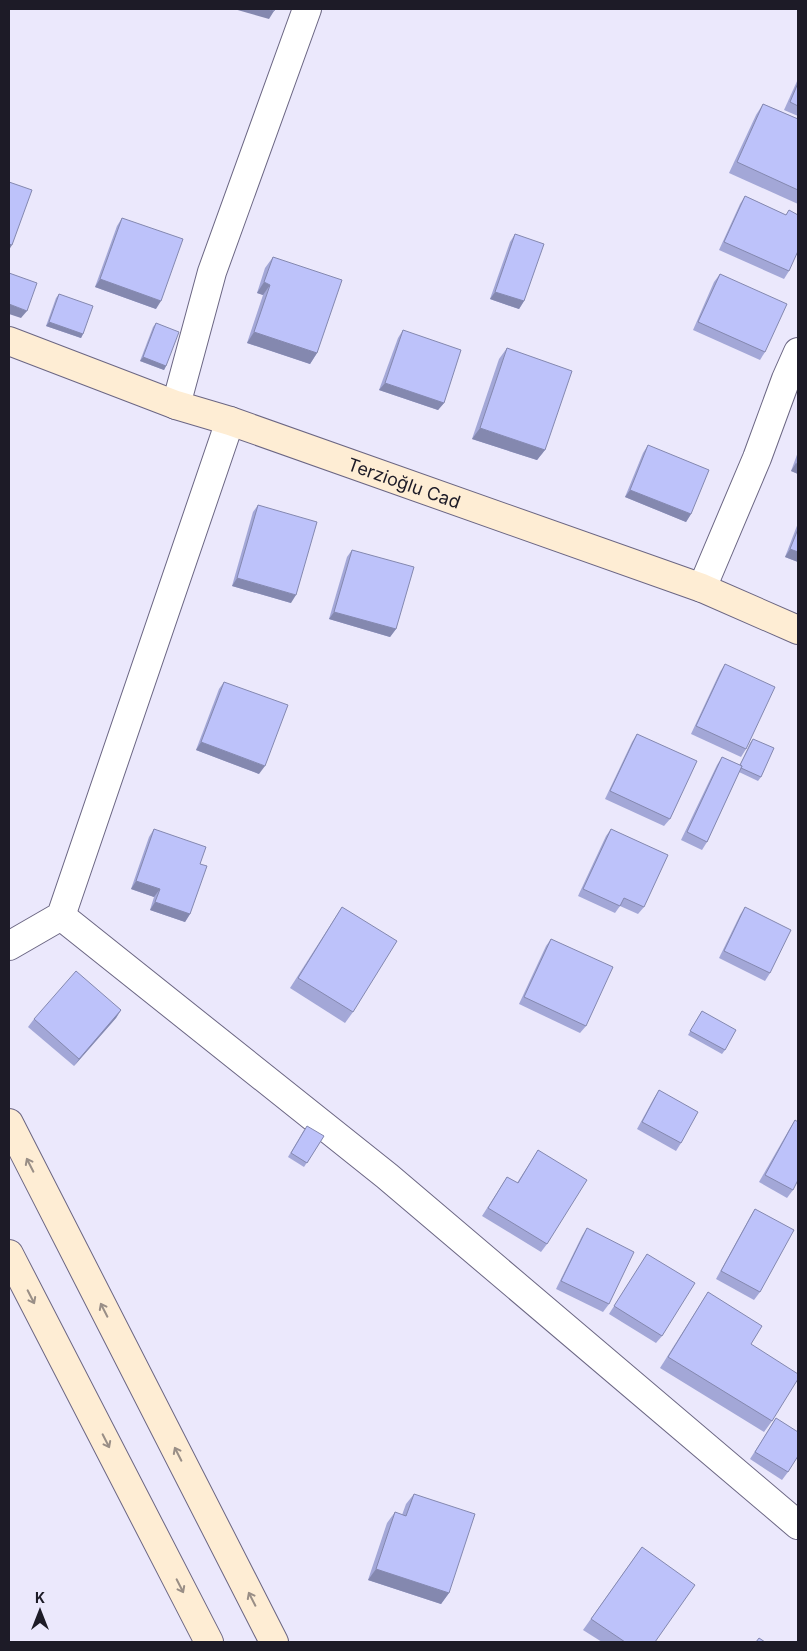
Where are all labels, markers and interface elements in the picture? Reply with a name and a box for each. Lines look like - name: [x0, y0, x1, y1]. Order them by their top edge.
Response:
- street label: Terzioğlu Cad: [345, 453, 463, 512]
- one-way arrow: [25, 1158, 34, 1173]
- one-way arrow: [27, 1289, 36, 1304]
- one-way arrow: [99, 1302, 109, 1317]
- one-way arrow: [101, 1434, 111, 1449]
- one-way arrow: [173, 1447, 182, 1462]
- one-way arrow: [176, 1578, 185, 1593]
- north arrow: [15, 1586, 65, 1636]
- text: K: [35, 1589, 45, 1606]
- one-way arrow: [247, 1592, 256, 1607]

